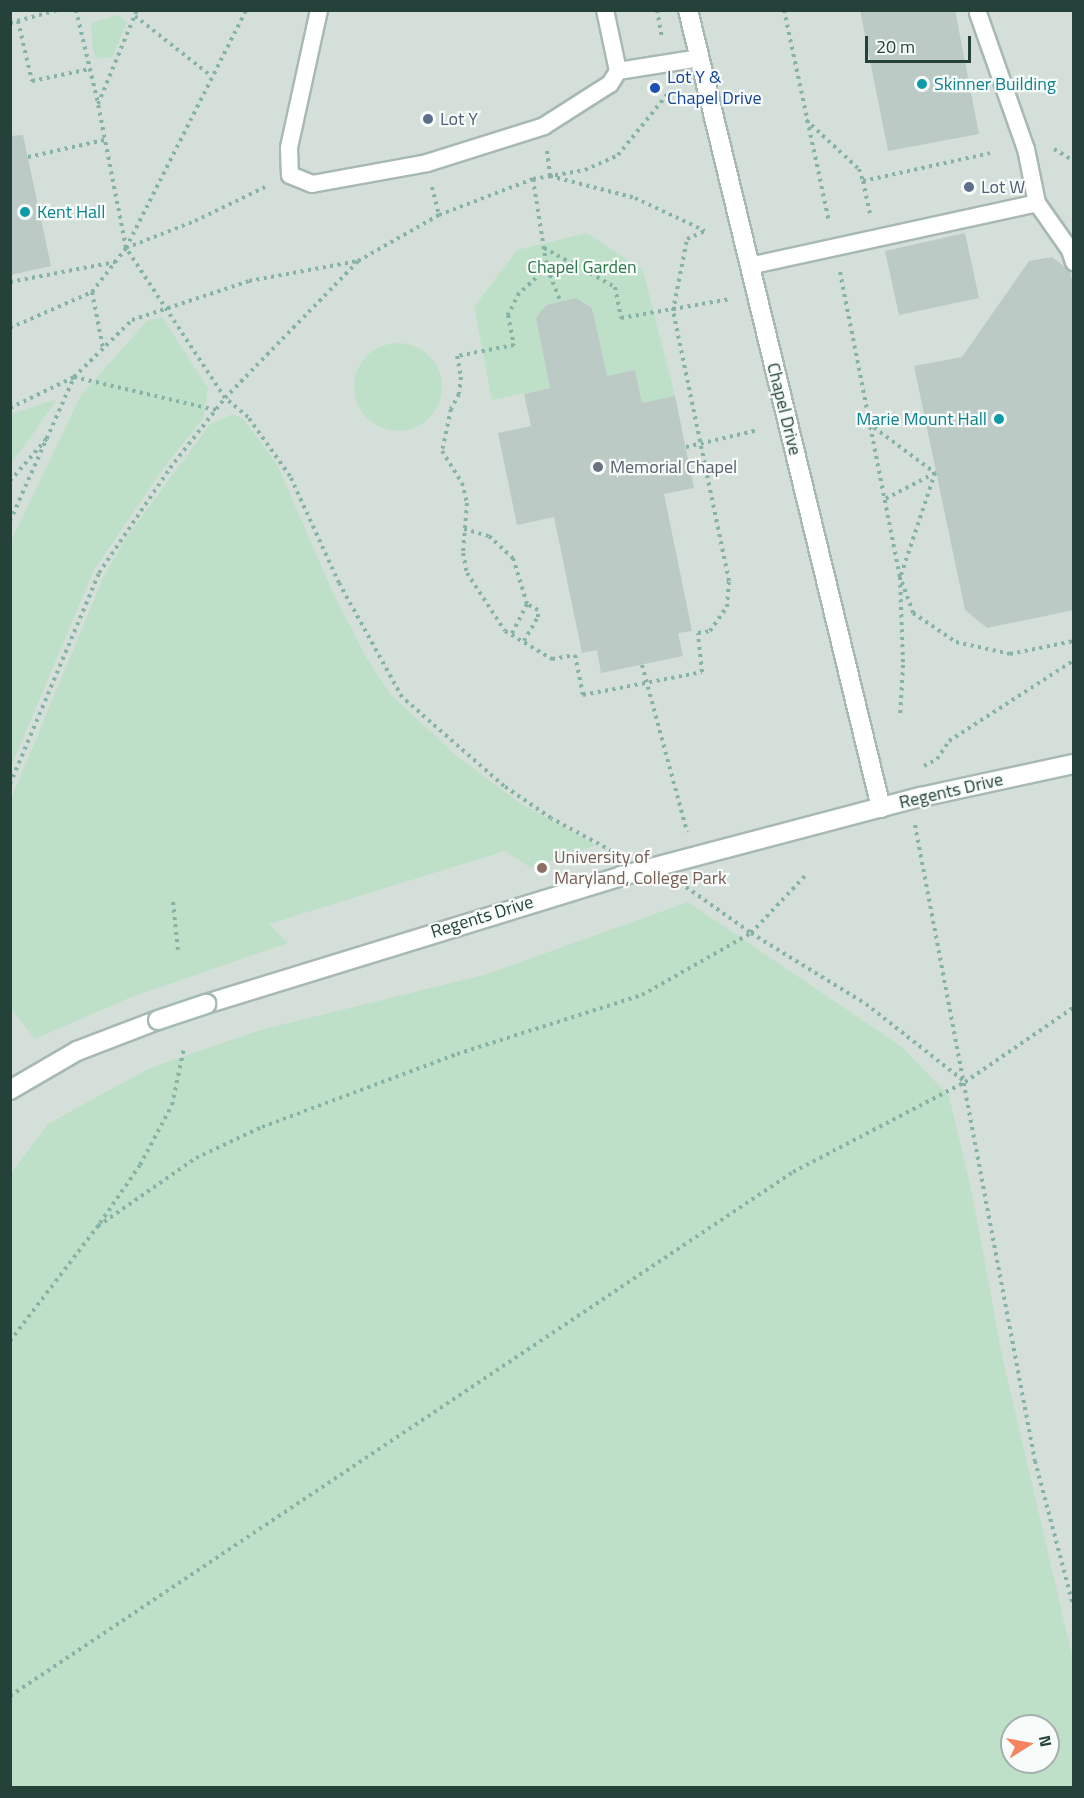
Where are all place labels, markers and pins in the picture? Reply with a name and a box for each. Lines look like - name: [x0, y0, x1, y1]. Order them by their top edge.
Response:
- place label: Lot Y & Chapel Drive: [667, 67, 762, 110]
- place label: Skinner Building: [934, 73, 1056, 95]
- marker: Skinner Building: [915, 77, 929, 91]
- marker: Lot Y & Chapel Drive: [648, 81, 662, 95]
- place label: Lot Y: [440, 108, 478, 130]
- marker: Lot Y: [421, 112, 435, 126]
- place label: Lot W: [981, 176, 1025, 198]
- marker: Lot W: [962, 180, 976, 194]
- place label: Kent Hall: [37, 201, 105, 223]
- marker: Kent Hall: [18, 205, 32, 219]
- place label: Marie Mount Hall: [856, 408, 987, 430]
- marker: Marie Mount Hall: [992, 412, 1006, 426]
- place label: Memorial Chapel: [610, 456, 737, 478]
- marker: Memorial Chapel: [591, 460, 605, 474]
- place label: University of Maryland, College Park: [554, 847, 727, 890]
- marker: University of Maryland, College Park: [535, 861, 549, 875]

